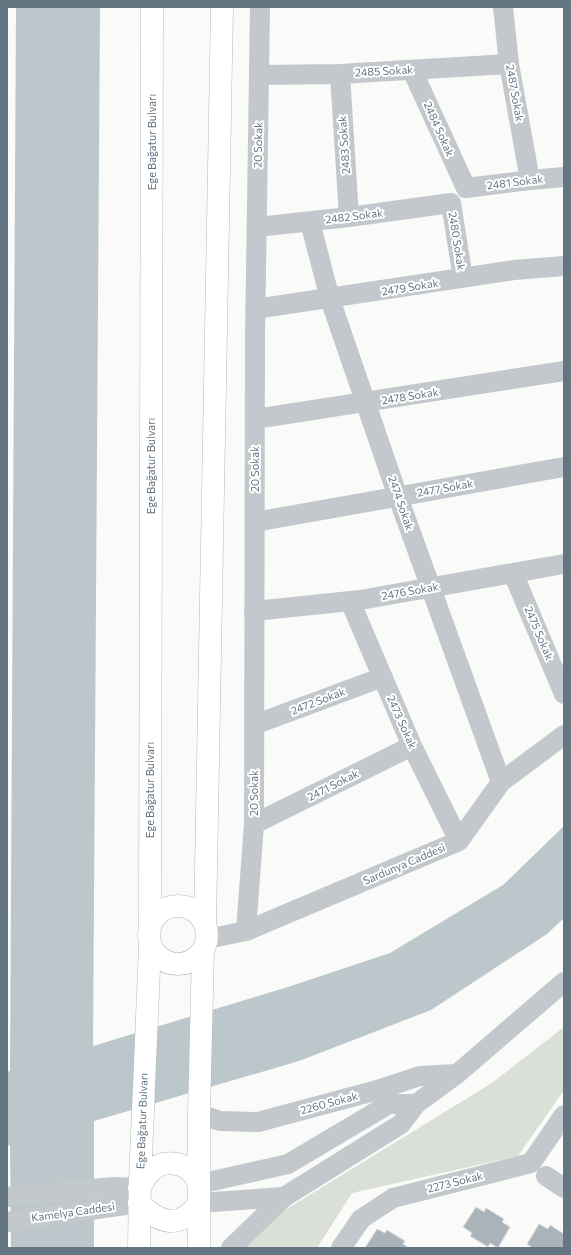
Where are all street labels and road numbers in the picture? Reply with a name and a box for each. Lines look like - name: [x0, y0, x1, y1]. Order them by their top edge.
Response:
- street label: 2485 Sokak: [355, 62, 413, 79]
- street label: 2487 Sokak: [504, 63, 527, 123]
- street label: Ege Bağatur Bulvarı: [145, 94, 158, 190]
- street label: 2484 Sokak: [422, 99, 457, 158]
- street label: 2483 Sokak: [335, 115, 352, 175]
- street label: 20 Sokak: [251, 122, 264, 168]
- street label: 2481 Sokak: [486, 172, 544, 191]
- street label: 2482 Sokak: [324, 206, 384, 225]
- street label: 2480 Sokak: [446, 211, 469, 271]
- street label: 2479 Sokak: [380, 276, 439, 297]
- street label: 2478 Sokak: [380, 385, 439, 406]
- street label: Ege Bağatur Bulvarı: [144, 418, 157, 514]
- street label: 20 Sokak: [248, 446, 261, 492]
- street label: 2474 Sokak: [386, 474, 417, 532]
- street label: 2477 Sokak: [416, 476, 474, 499]
- street label: 2476 Sokak: [380, 579, 439, 602]
- street label: 2475 Sokak: [522, 604, 557, 662]
- street label: 2472 Sokak: [289, 684, 347, 717]
- street label: 2473 Sokak: [385, 693, 420, 751]
- street label: Ege Bağatur Bulvarı: [143, 742, 156, 838]
- street label: 2471 Sokak: [305, 766, 361, 803]
- street label: 20 Sokak: [247, 770, 260, 816]
- street label: Sardunya Caddesi: [361, 840, 447, 887]
- street label: Ege Bağatur Bulvarı: [133, 1073, 150, 1169]
- street label: 2260 Sokak: [299, 1089, 359, 1116]
- street label: 2273 Sokak: [426, 1168, 484, 1195]
- street label: Kamelya Caddesi: [30, 1199, 116, 1224]

